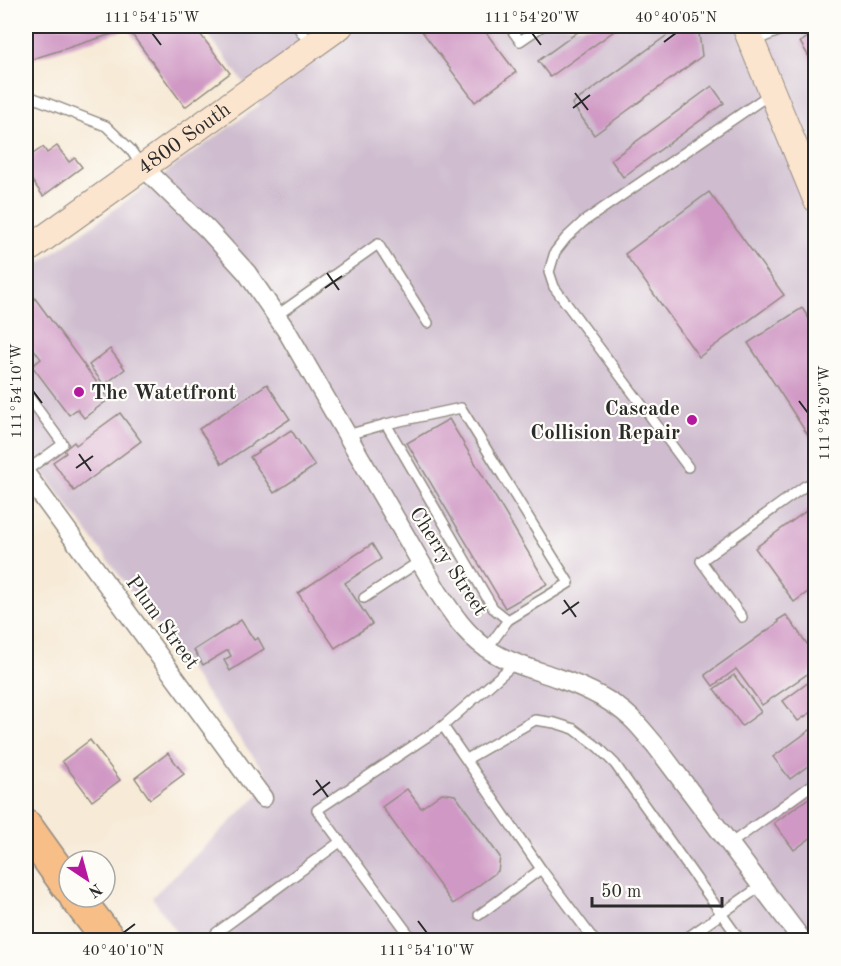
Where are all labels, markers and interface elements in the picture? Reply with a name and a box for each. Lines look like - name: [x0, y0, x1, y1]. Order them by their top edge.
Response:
- text: 111°54'15"W: [104, 11, 200, 26]
- text: 111°54'20"W: [484, 11, 580, 26]
- text: 40°40'05"N: [635, 11, 717, 26]
- street label: 4800 South: [135, 99, 235, 179]
- text: 111°54'10"W: [10, 343, 25, 439]
- text: 111°54'20"W: [818, 365, 833, 461]
- place label: The Watetfront: [91, 383, 237, 404]
- marker: The Watetfront: [72, 385, 86, 399]
- place label: Cascade Collision Repair: [530, 399, 680, 444]
- marker: Cascade Collision Repair: [685, 413, 699, 427]
- street label: Cherry Street: [405, 504, 491, 620]
- street label: Plum Street: [121, 572, 202, 673]
- north arrow: [57, 849, 117, 909]
- scale bar: [592, 870, 722, 908]
- text: N: [84, 879, 104, 900]
- text: 50 m: [601, 883, 641, 901]
- text: 40°40'10"N: [82, 944, 164, 959]
- text: 111°54'10"W: [379, 944, 475, 959]

